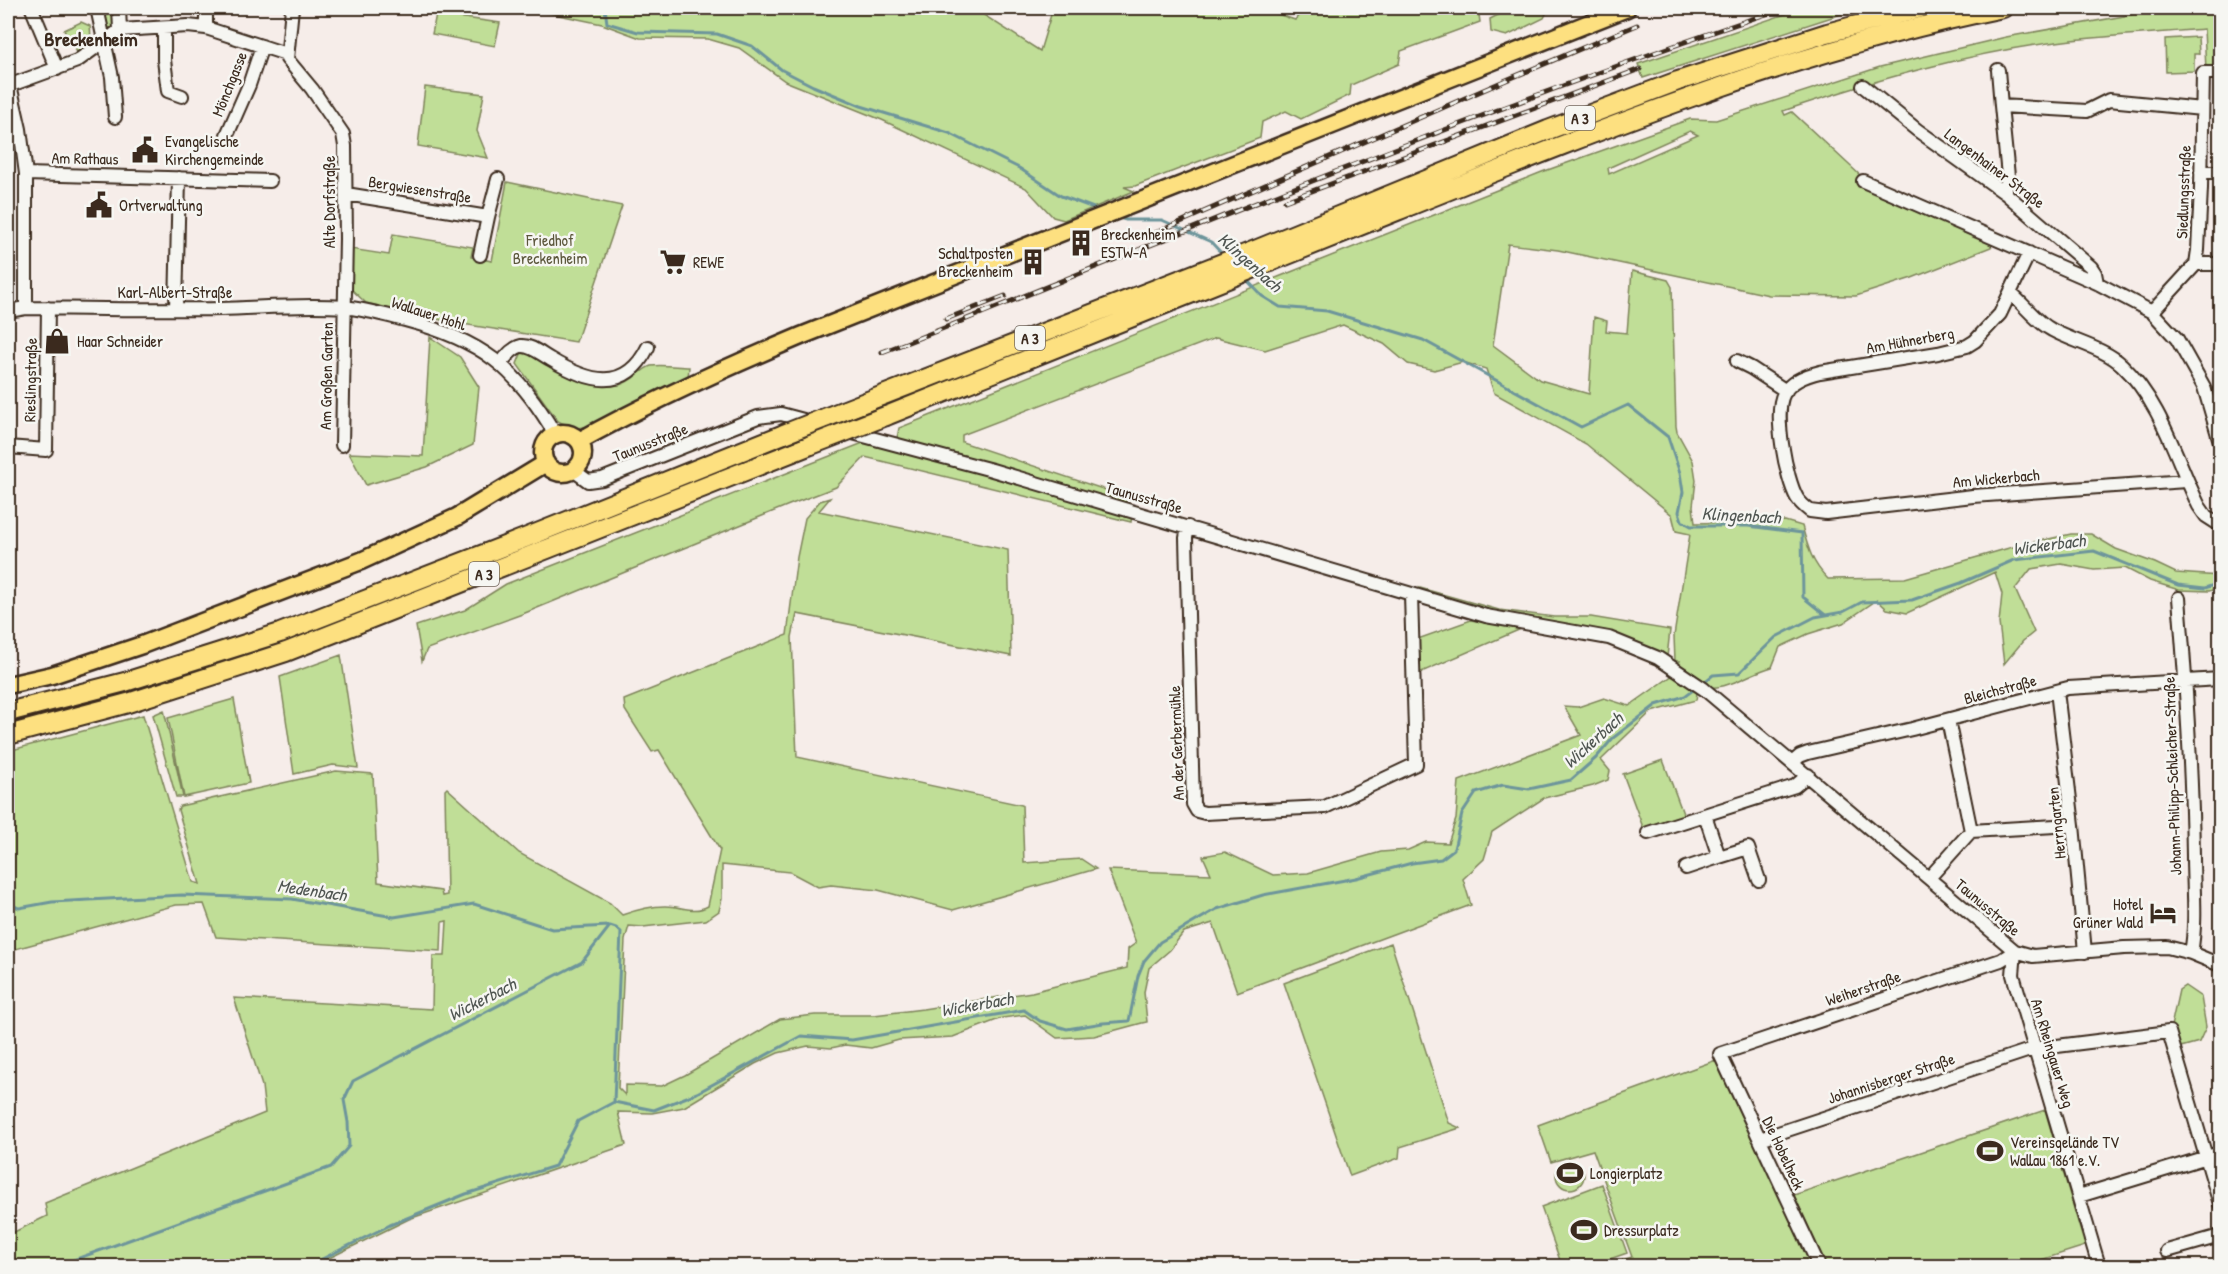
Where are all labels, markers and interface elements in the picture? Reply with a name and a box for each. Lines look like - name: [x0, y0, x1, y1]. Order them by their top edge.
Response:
- district label: Breckenheim: [44, 25, 138, 52]
- street label: Mönchgasse: [206, 48, 252, 120]
- road number: A 3: [1565, 106, 1595, 130]
- street label: Langenhainer Straße: [1940, 123, 2050, 213]
- place label: Evangelische Kirchengemeinde: [165, 130, 264, 170]
- public building icon: Evangelische Kirchengemeinde: [130, 135, 160, 165]
- street label: Siedlungsstraße: [2170, 144, 2196, 239]
- street label: Am Rathaus: [51, 146, 119, 170]
- street label: Alte Dorfstraße: [318, 155, 340, 248]
- street label: Bergwiesenstraße: [367, 170, 474, 208]
- public building icon: Ortverwaltung: [84, 190, 114, 220]
- place label: Ortverwaltung: [119, 194, 203, 216]
- place label: Breckenheim ESTW-A: [1101, 223, 1176, 263]
- water label: Klingenbach: [1212, 226, 1289, 299]
- building icon: Breckenheim ESTW-A: [1066, 228, 1096, 258]
- park label: Friedhof Breckenheim: [513, 229, 587, 269]
- place label: Schaltposten Breckenheim: [938, 242, 1013, 282]
- supermarket icon: REWE: [658, 247, 688, 277]
- building icon: Schaltposten Breckenheim: [1018, 247, 1048, 277]
- place label: REWE: [693, 251, 724, 273]
- street label: Karl-Albert-Straße: [118, 281, 233, 303]
- street label: Wallauer Hohl: [389, 291, 470, 336]
- street label: Am Hühnerberg: [1864, 321, 1956, 359]
- street label: Am Großen Garten: [314, 322, 338, 430]
- shop icon: Haar Schneider: [42, 326, 72, 356]
- road number: A 3: [1015, 326, 1045, 350]
- place label: Haar Schneider: [77, 330, 163, 352]
- street label: Rieslingstraße: [18, 337, 42, 422]
- street label: Taunusstraße: [609, 417, 691, 467]
- street label: Am Wickerbach: [1952, 463, 2041, 493]
- street label: Taunusstraße: [1103, 476, 1186, 519]
- water label: Klingenbach: [1701, 500, 1782, 530]
- water label: Wickerbach: [2011, 527, 2088, 561]
- road number: A 3: [469, 562, 499, 586]
- street label: Bleichstraße: [1961, 669, 2039, 709]
- street label: Johann-Philipp-Schleicher-Straße: [2158, 676, 2186, 876]
- street label: An der Gerbermühle: [1163, 684, 1189, 801]
- water label: Wickerbach: [1558, 705, 1629, 774]
- street label: Herrngarten: [2041, 786, 2071, 860]
- water label: Medenbach: [276, 873, 349, 907]
- street label: Taunusstraße: [1951, 873, 2026, 941]
- place label: Hotel Grüner Wald: [2073, 893, 2144, 933]
- hotel icon: Hotel Grüner Wald: [2148, 898, 2178, 928]
- street label: Weiherstraße: [1823, 965, 1904, 1011]
- water label: Wickerbach: [444, 971, 521, 1027]
- water label: Wickerbach: [939, 985, 1016, 1023]
- street label: Am Rheingauer Weg: [2026, 996, 2080, 1110]
- street label: Johannisberger Straße: [1825, 1047, 1958, 1109]
- street label: Die Hobelheck: [1757, 1113, 1811, 1193]
- place label: Vereinsgelände TV Wallau 1861 e.V.: [2010, 1131, 2119, 1171]
- sports icon: Vereinsgelände TV Wallau 1861 e.V.: [1975, 1136, 2005, 1166]
- sports icon: Longierplatz: [1555, 1158, 1585, 1188]
- place label: Longierplatz: [1590, 1162, 1663, 1184]
- sports icon: Dressurplatz: [1569, 1215, 1599, 1245]
- place label: Dressurplatz: [1604, 1219, 1679, 1241]

